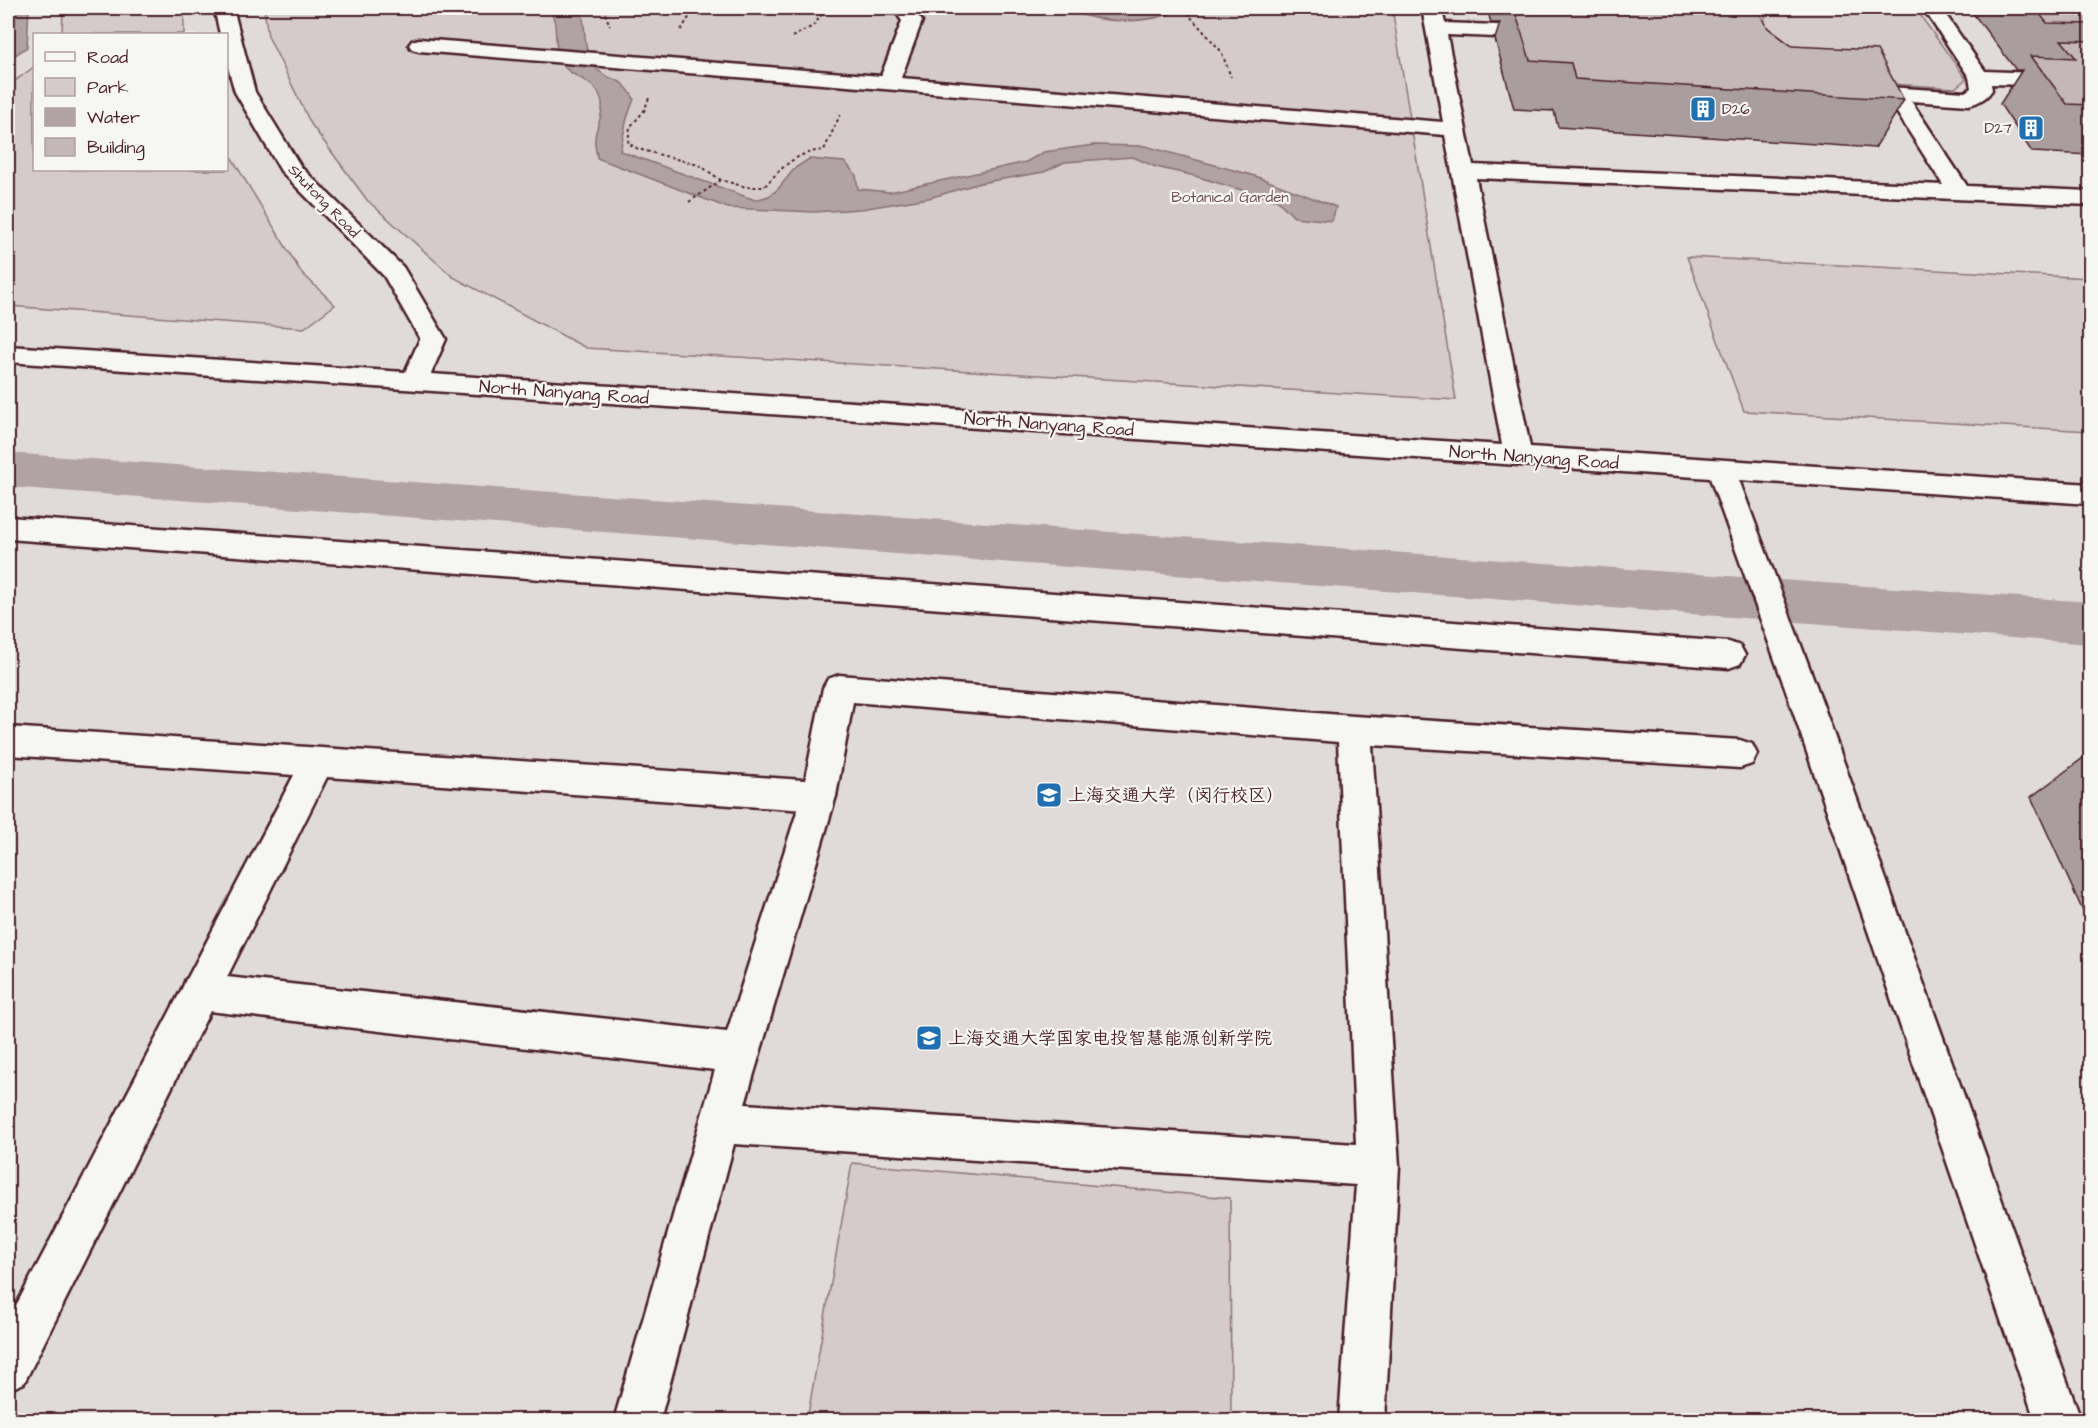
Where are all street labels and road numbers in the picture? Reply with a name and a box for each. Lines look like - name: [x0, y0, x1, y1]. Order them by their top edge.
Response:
- street label: Shutong Road: [282, 160, 364, 244]
- street label: North Nanyang Road: [478, 374, 650, 412]
- street label: North Nanyang Road: [963, 406, 1135, 444]
- street label: North Nanyang Road: [1448, 439, 1620, 477]

